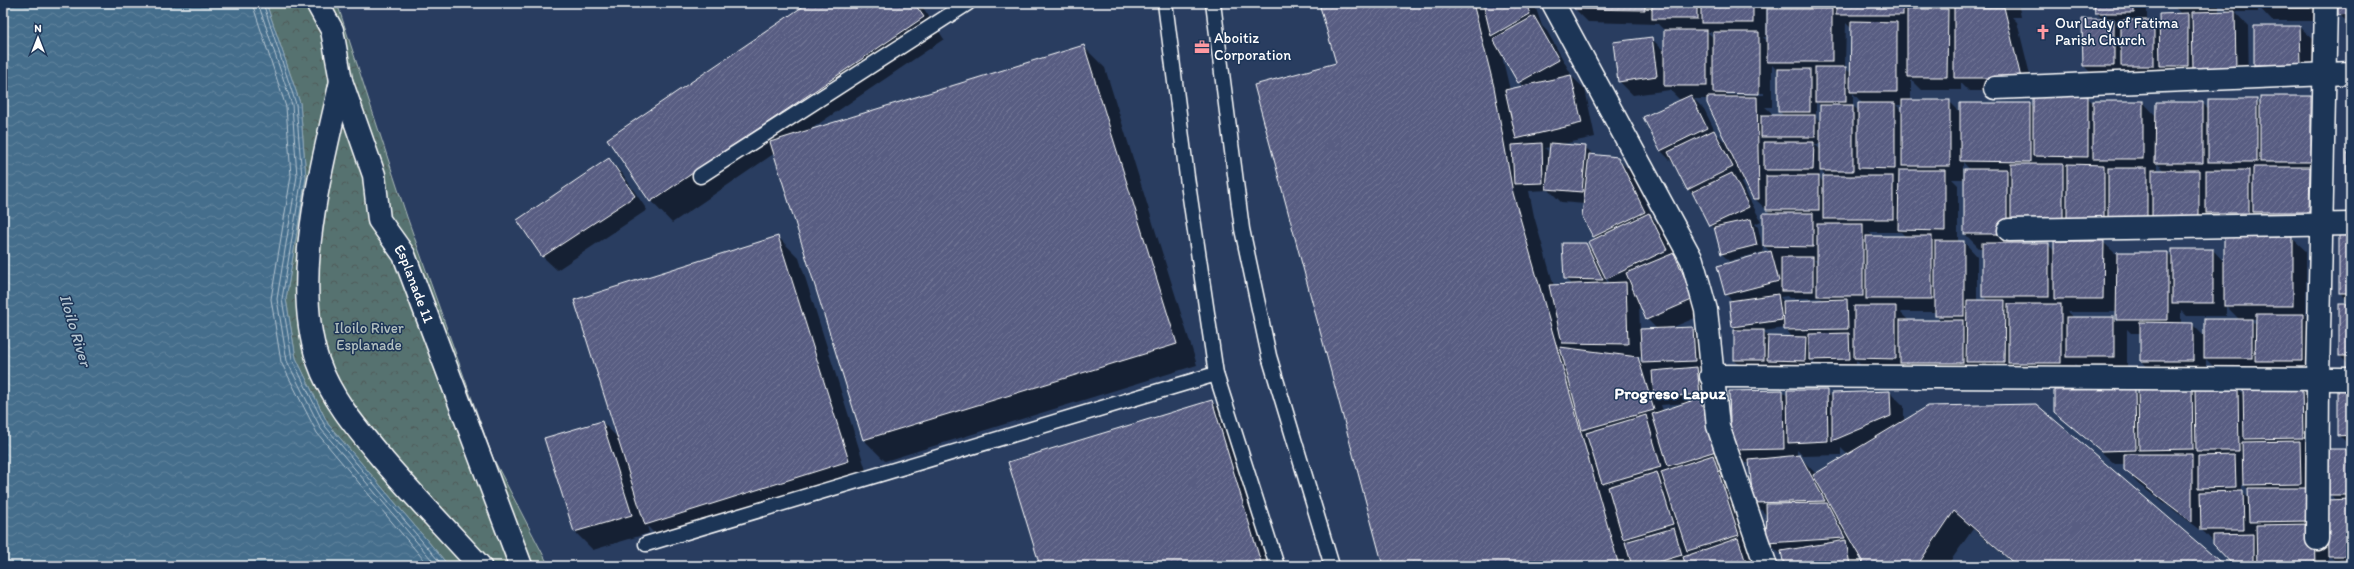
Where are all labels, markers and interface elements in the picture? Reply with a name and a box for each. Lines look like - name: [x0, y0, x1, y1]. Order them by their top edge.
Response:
- place label: Our Lady of Fatima Parish Church: [2055, 14, 2179, 49]
- north arrow: [18, 18, 58, 58]
- text: N: [34, 22, 42, 35]
- church icon: Our Lady of Fatima Parish Church: [2034, 23, 2052, 41]
- place label: Aboitiz Corporation: [1214, 29, 1291, 64]
- office icon: Aboitiz Corporation: [1193, 38, 1211, 56]
- street label: Esplanade 11: [390, 241, 438, 325]
- water label: Iloilo River: [56, 292, 96, 370]
- park label: Iloilo River Esplanade: [334, 319, 404, 354]
- district label: Progreso Lapuz: [1614, 383, 1726, 404]

